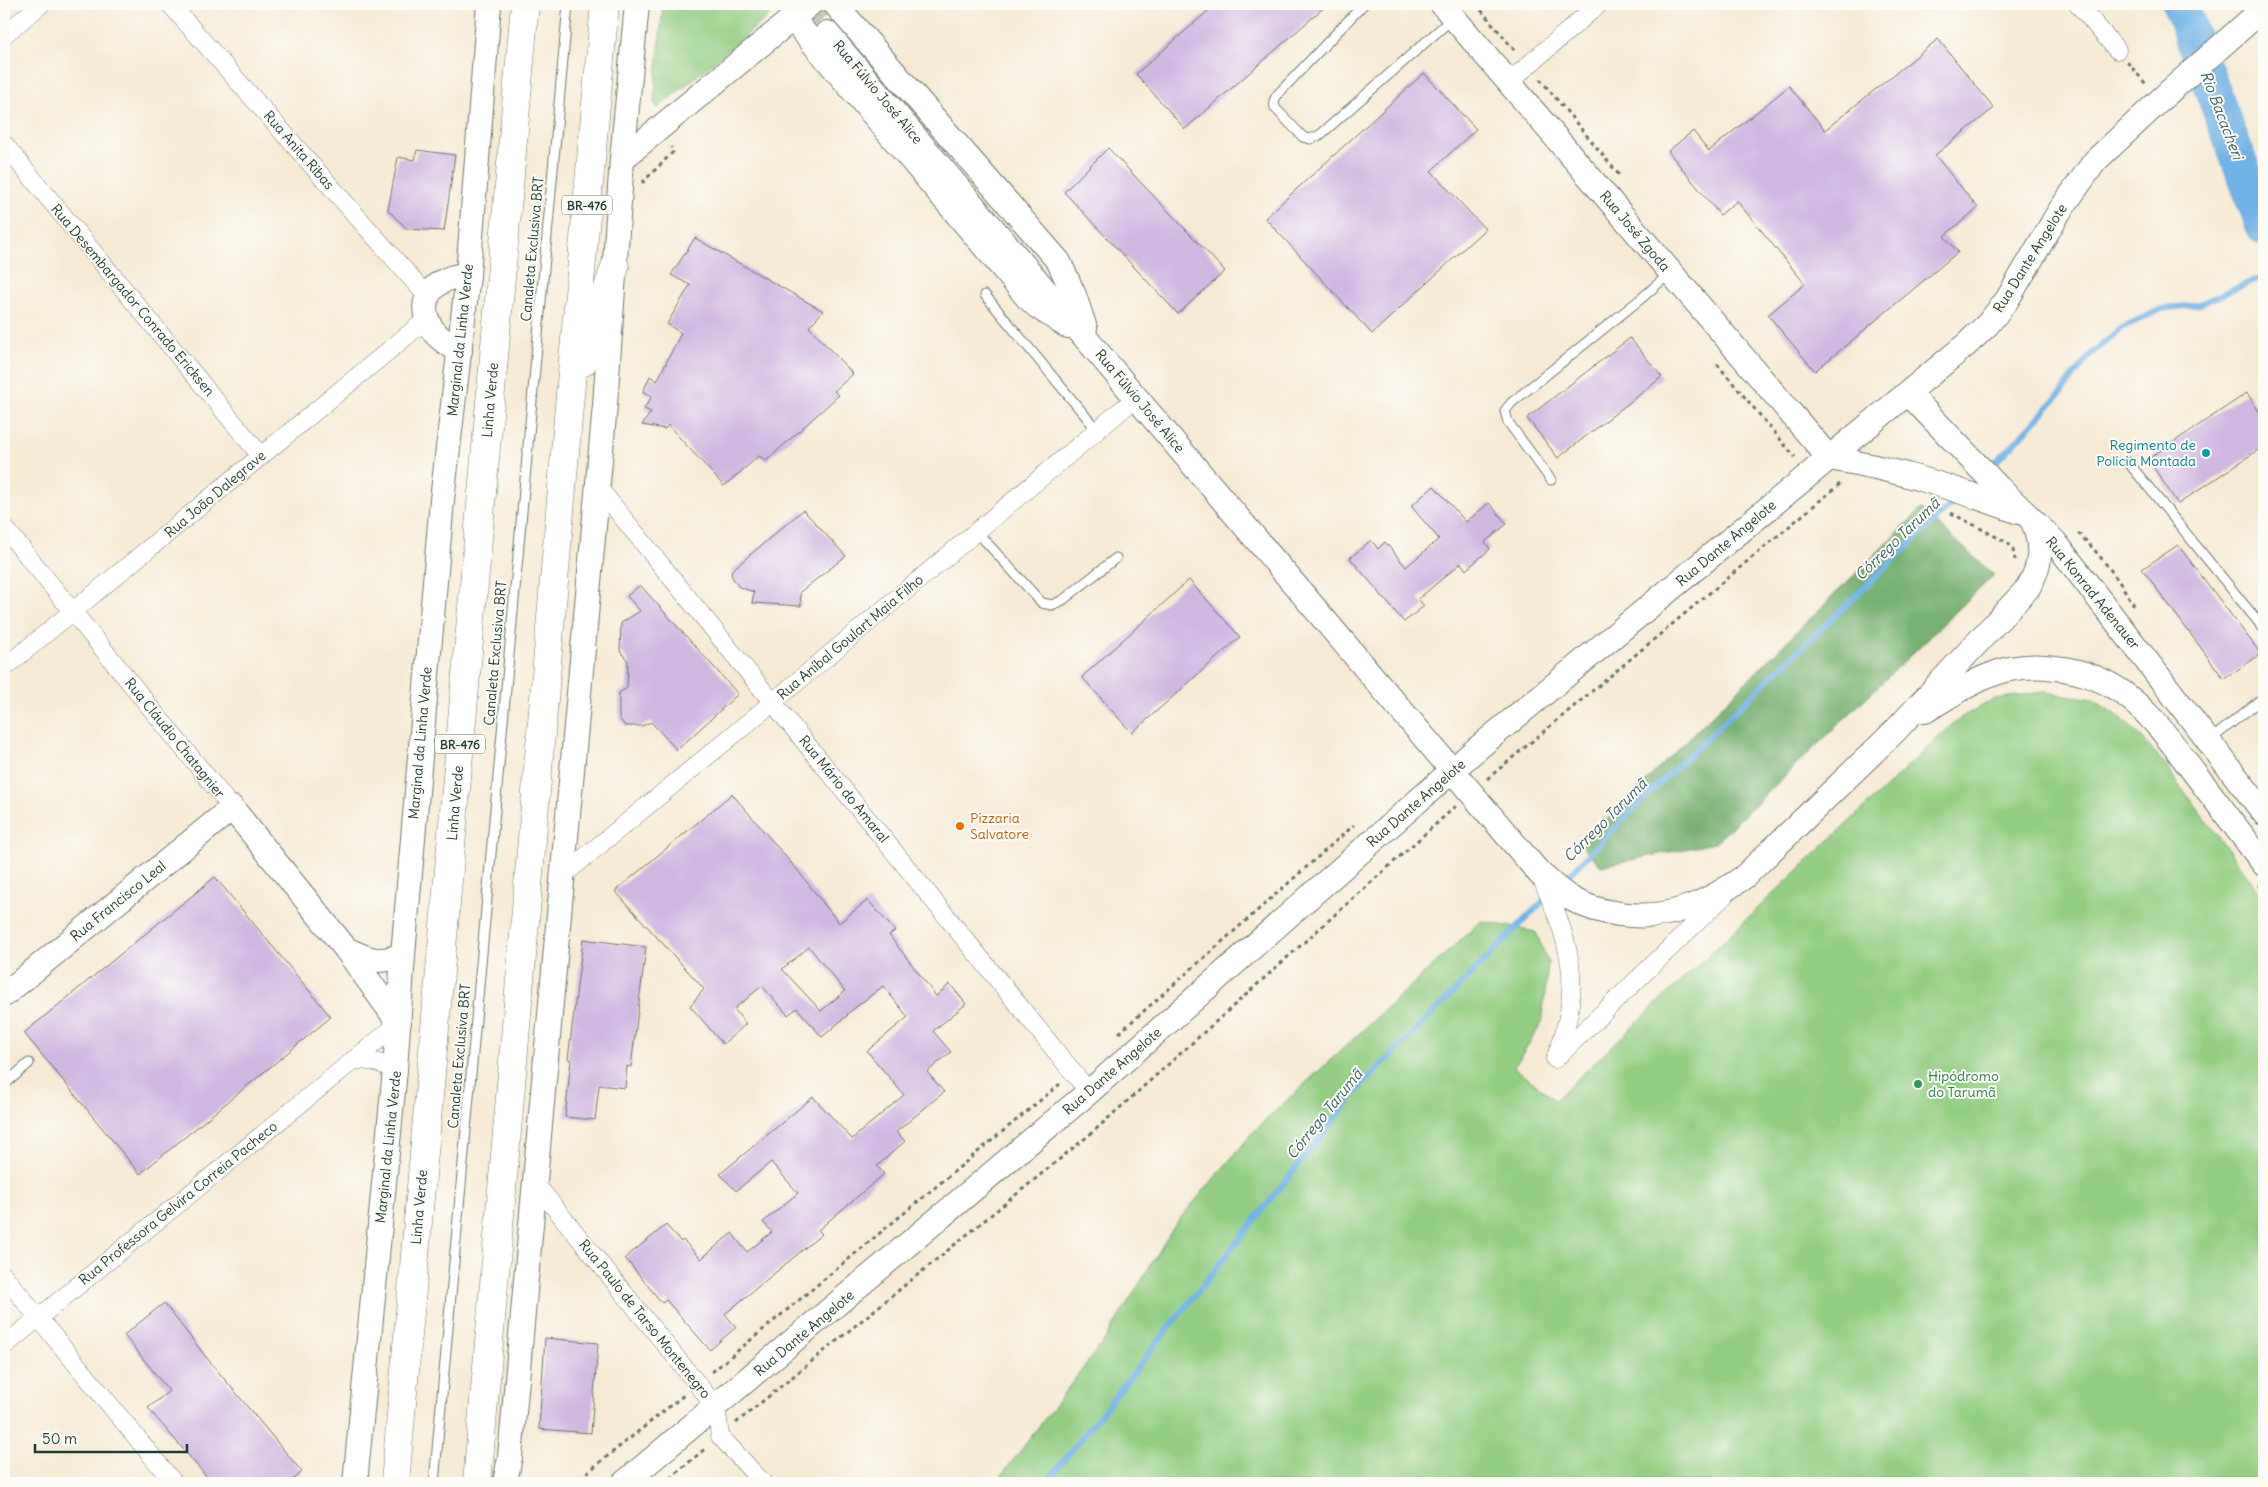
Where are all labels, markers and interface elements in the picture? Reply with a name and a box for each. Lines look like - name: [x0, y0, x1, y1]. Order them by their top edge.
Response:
- street label: Rua Fúlvio José Alice: [829, 36, 927, 148]
- water label: Rio Bacacheri: [2196, 68, 2248, 163]
- street label: Rua Anita Ribas: [260, 107, 338, 193]
- street label: Canaleta Exclusiva BRT: [517, 176, 547, 322]
- street label: Rua José Zgoda: [1596, 187, 1674, 275]
- road number: BR-476: [562, 196, 612, 214]
- street label: Rua Desembargador Conrado Ericksen: [47, 200, 219, 400]
- street label: Rua Dante Angelote: [1989, 200, 2071, 316]
- street label: Marginal da Linha Verde: [443, 263, 477, 417]
- street label: Rua Fúlvio José Alice: [1091, 345, 1189, 457]
- street label: Linha Verde: [478, 362, 502, 438]
- place label: Regimento de Polícia Montada: [2096, 436, 2196, 470]
- street label: Rua João Dalegrave: [161, 446, 269, 542]
- marker: Regimento de Polícia Montada: [2200, 447, 2212, 459]
- water label: Córrego Tarumã: [1851, 493, 1944, 584]
- street label: Rua Dante Angelote: [1672, 496, 1780, 590]
- street label: Rua Konrad Adenauer: [2042, 533, 2144, 653]
- street label: Rua Aníbal Goulart Maia Filho: [773, 570, 927, 704]
- street label: Canaleta Exclusiva BRT: [480, 580, 510, 726]
- street label: Marginal da Linha Verde: [404, 666, 436, 820]
- street label: Rua Cláudio Chatagnier: [121, 674, 229, 802]
- street label: Rua Mário do Amaral: [795, 732, 893, 846]
- road number: BR-476: [435, 734, 485, 754]
- street label: Rua Dante Angelote: [1363, 755, 1469, 851]
- street label: Linha Verde: [443, 765, 467, 841]
- water label: Córrego Tarumã: [1559, 773, 1652, 866]
- place label: Pizzaria Salvatore: [970, 809, 1029, 843]
- marker: Pizzaria Salvatore: [954, 820, 966, 832]
- street label: Rua Francisco Leal: [67, 857, 169, 945]
- street label: Canaleta Exclusiva BRT: [444, 983, 474, 1129]
- street label: Rua Dante Angelote: [1059, 1023, 1165, 1119]
- water label: Córrego Tarumã: [1282, 1064, 1367, 1163]
- place label: Hipódromo do Tarumã: [1928, 1067, 1999, 1101]
- street label: Marginal da Linha Verde: [371, 1070, 405, 1224]
- marker: Hipódromo do Tarumã: [1912, 1078, 1924, 1090]
- street label: Rua Professora Gelvira Correia Pacheco: [75, 1117, 281, 1289]
- street label: Linha Verde: [407, 1169, 431, 1245]
- street label: Rua Paulo de Tarso Montenegro: [575, 1236, 715, 1402]
- street label: Rua Dante Angelote: [750, 1286, 858, 1380]
- scale bar: [35, 1422, 188, 1454]
- text: 50 m: [42, 1429, 77, 1448]

